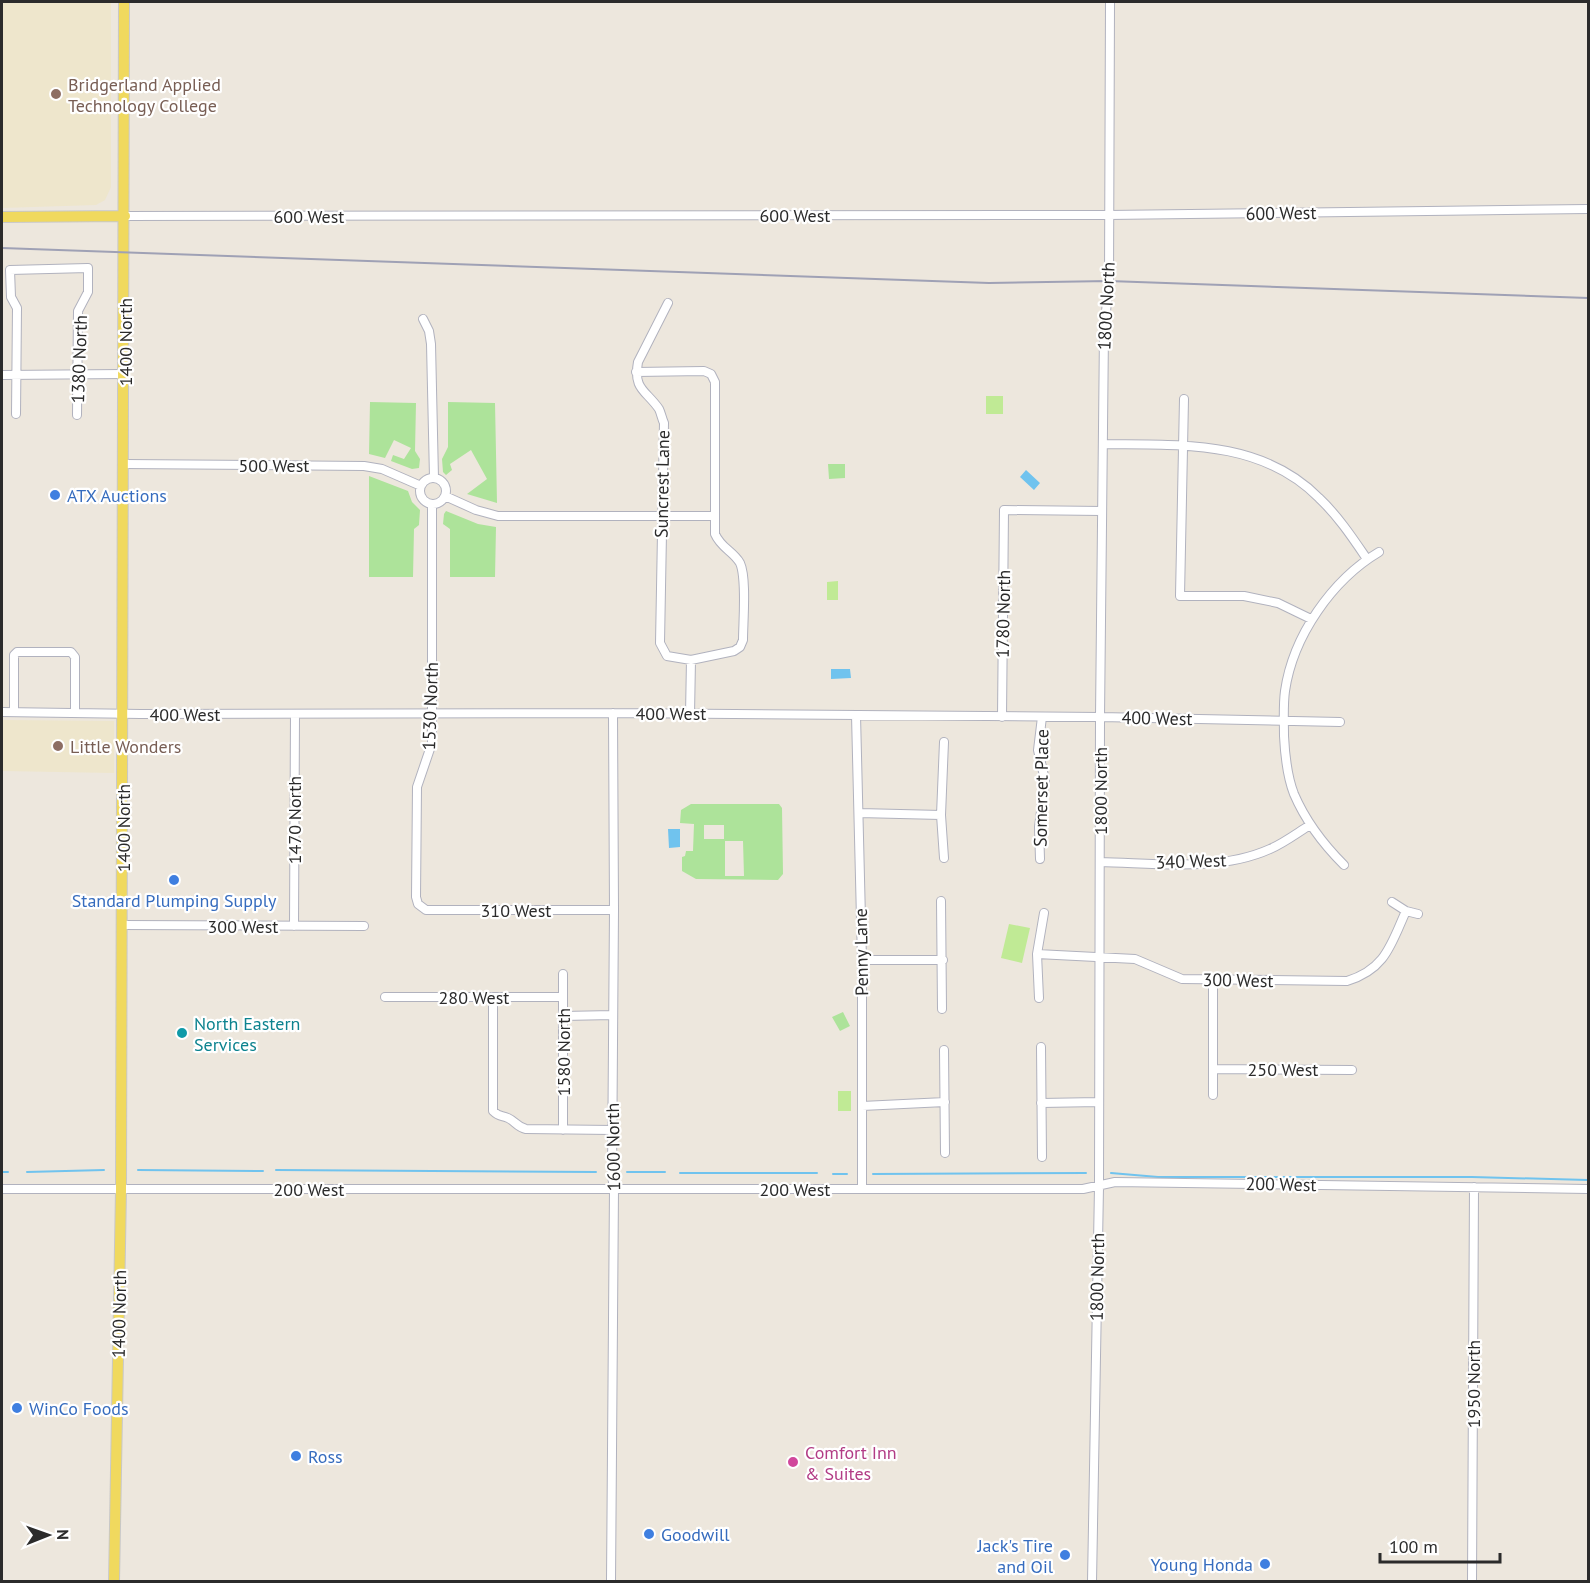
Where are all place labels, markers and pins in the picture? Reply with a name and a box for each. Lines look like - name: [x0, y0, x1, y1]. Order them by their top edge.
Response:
- place label: Bridgerland Applied Technology College: [68, 73, 221, 117]
- marker: Bridgerland Applied Technology College: [49, 87, 63, 101]
- place label: ATX Auctions: [67, 484, 167, 507]
- marker: ATX Auctions: [48, 488, 62, 502]
- place label: Little Wonders: [70, 735, 181, 758]
- marker: Little Wonders: [51, 739, 65, 753]
- marker: Standard Plumping Supply: [167, 873, 181, 887]
- place label: Standard Plumping Supply: [72, 889, 277, 912]
- place label: North Eastern Services: [194, 1012, 300, 1056]
- marker: North Eastern Services: [175, 1026, 189, 1040]
- place label: WinCo Foods: [29, 1397, 129, 1420]
- marker: WinCo Foods: [10, 1401, 24, 1415]
- place label: Comfort Inn & Suites: [805, 1441, 897, 1485]
- place label: Ross: [308, 1445, 343, 1468]
- marker: Ross: [289, 1449, 303, 1463]
- marker: Comfort Inn & Suites: [786, 1455, 800, 1469]
- place label: Goodwill: [661, 1523, 730, 1546]
- marker: Goodwill: [642, 1527, 656, 1541]
- place label: Jack's Tire and Oil: [976, 1534, 1054, 1578]
- marker: Jack's Tire and Oil: [1058, 1548, 1072, 1562]
- place label: Young Honda: [1151, 1553, 1253, 1576]
- marker: Young Honda: [1258, 1557, 1272, 1571]

